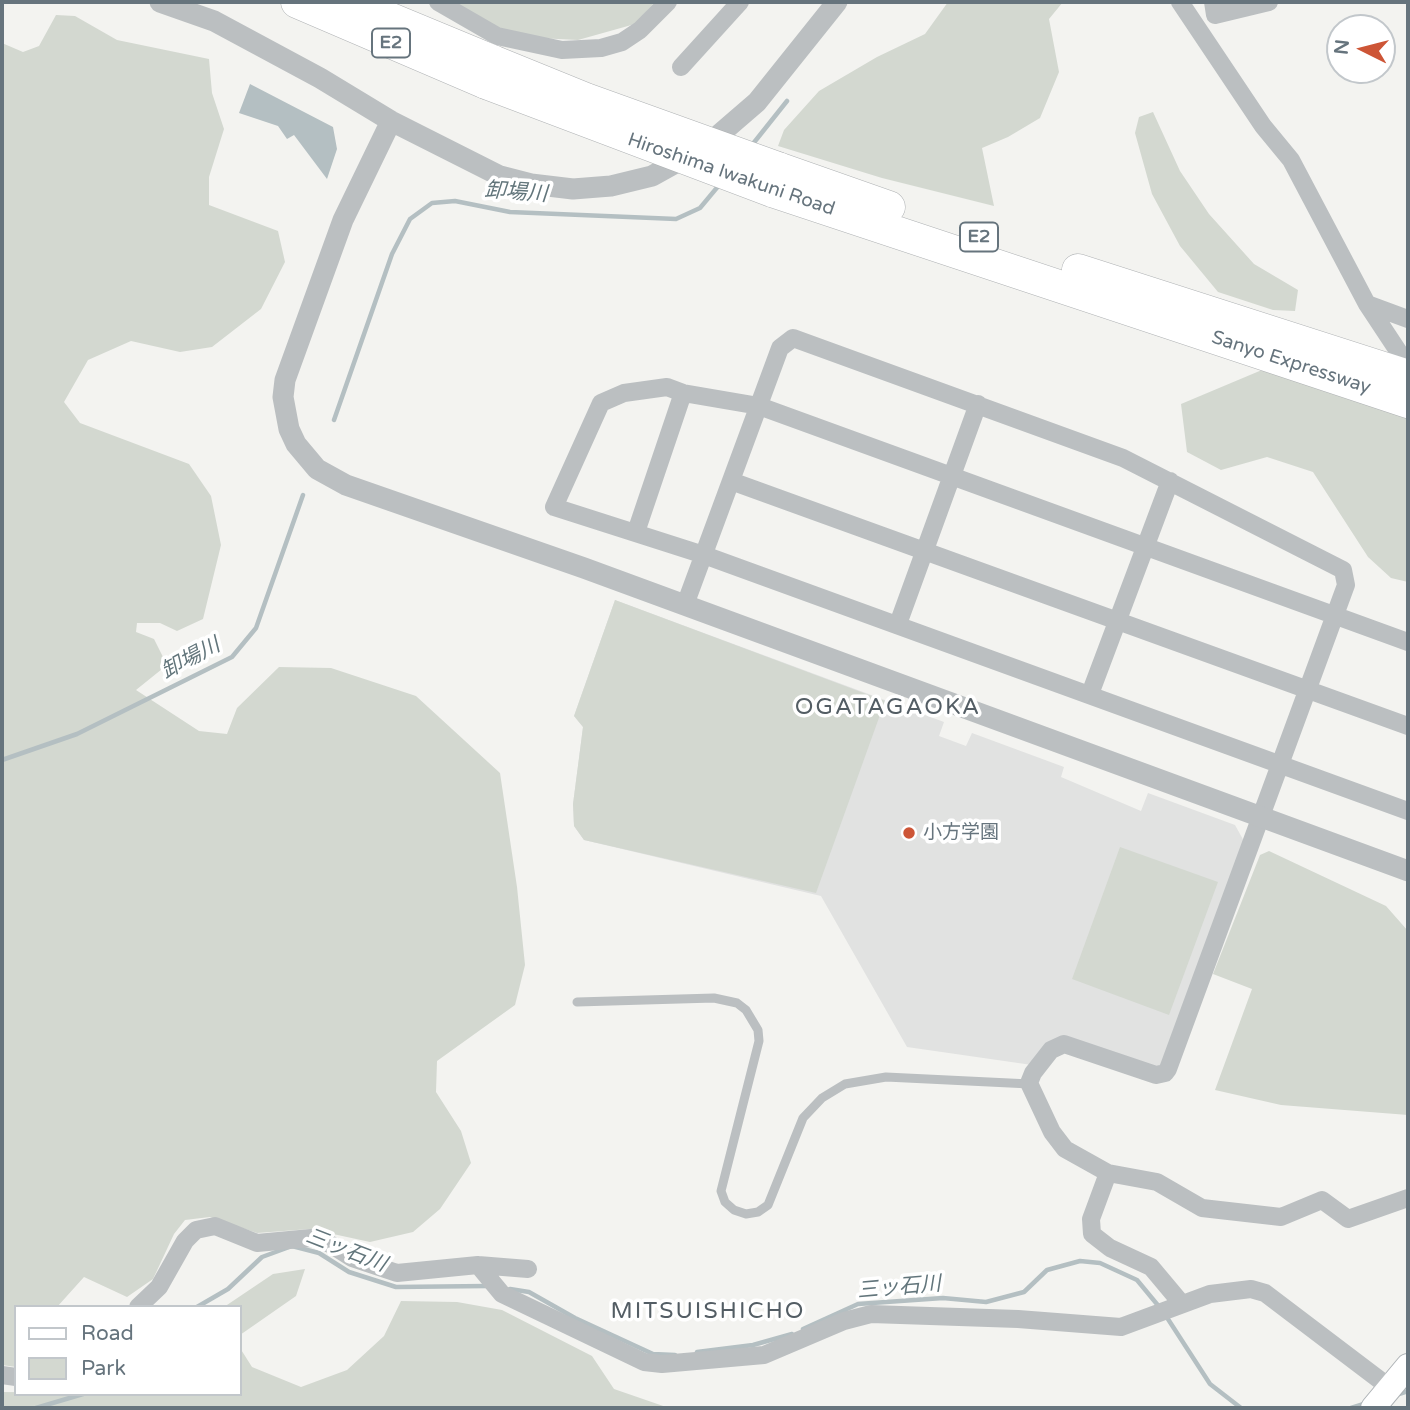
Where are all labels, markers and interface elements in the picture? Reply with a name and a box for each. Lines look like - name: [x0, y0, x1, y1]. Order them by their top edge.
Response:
- north arrow: [1326, 14, 1396, 84]
- road number: E2: [372, 28, 410, 58]
- text: N: [1330, 38, 1354, 56]
- street label: Hiroshima Iwakuni Road: [624, 129, 838, 221]
- water label: 卸場川: [484, 178, 548, 208]
- road number: E2: [960, 222, 998, 251]
- street label: Sanyo Expressway: [1208, 326, 1374, 400]
- water label: 卸場川: [157, 633, 225, 685]
- district label: OGATAGAOKA: [796, 694, 980, 722]
- place label: 小方学園: [923, 822, 999, 844]
- marker: 小方学園: [901, 825, 917, 841]
- water label: 三ッ石川: [302, 1224, 390, 1278]
- water label: 三ッ石川: [856, 1272, 942, 1304]
- district label: MITSUISHICHO: [612, 1298, 804, 1326]
- legend: [14, 1305, 242, 1396]
- text: Road: [81, 1321, 134, 1346]
- text: Park: [81, 1356, 126, 1381]

